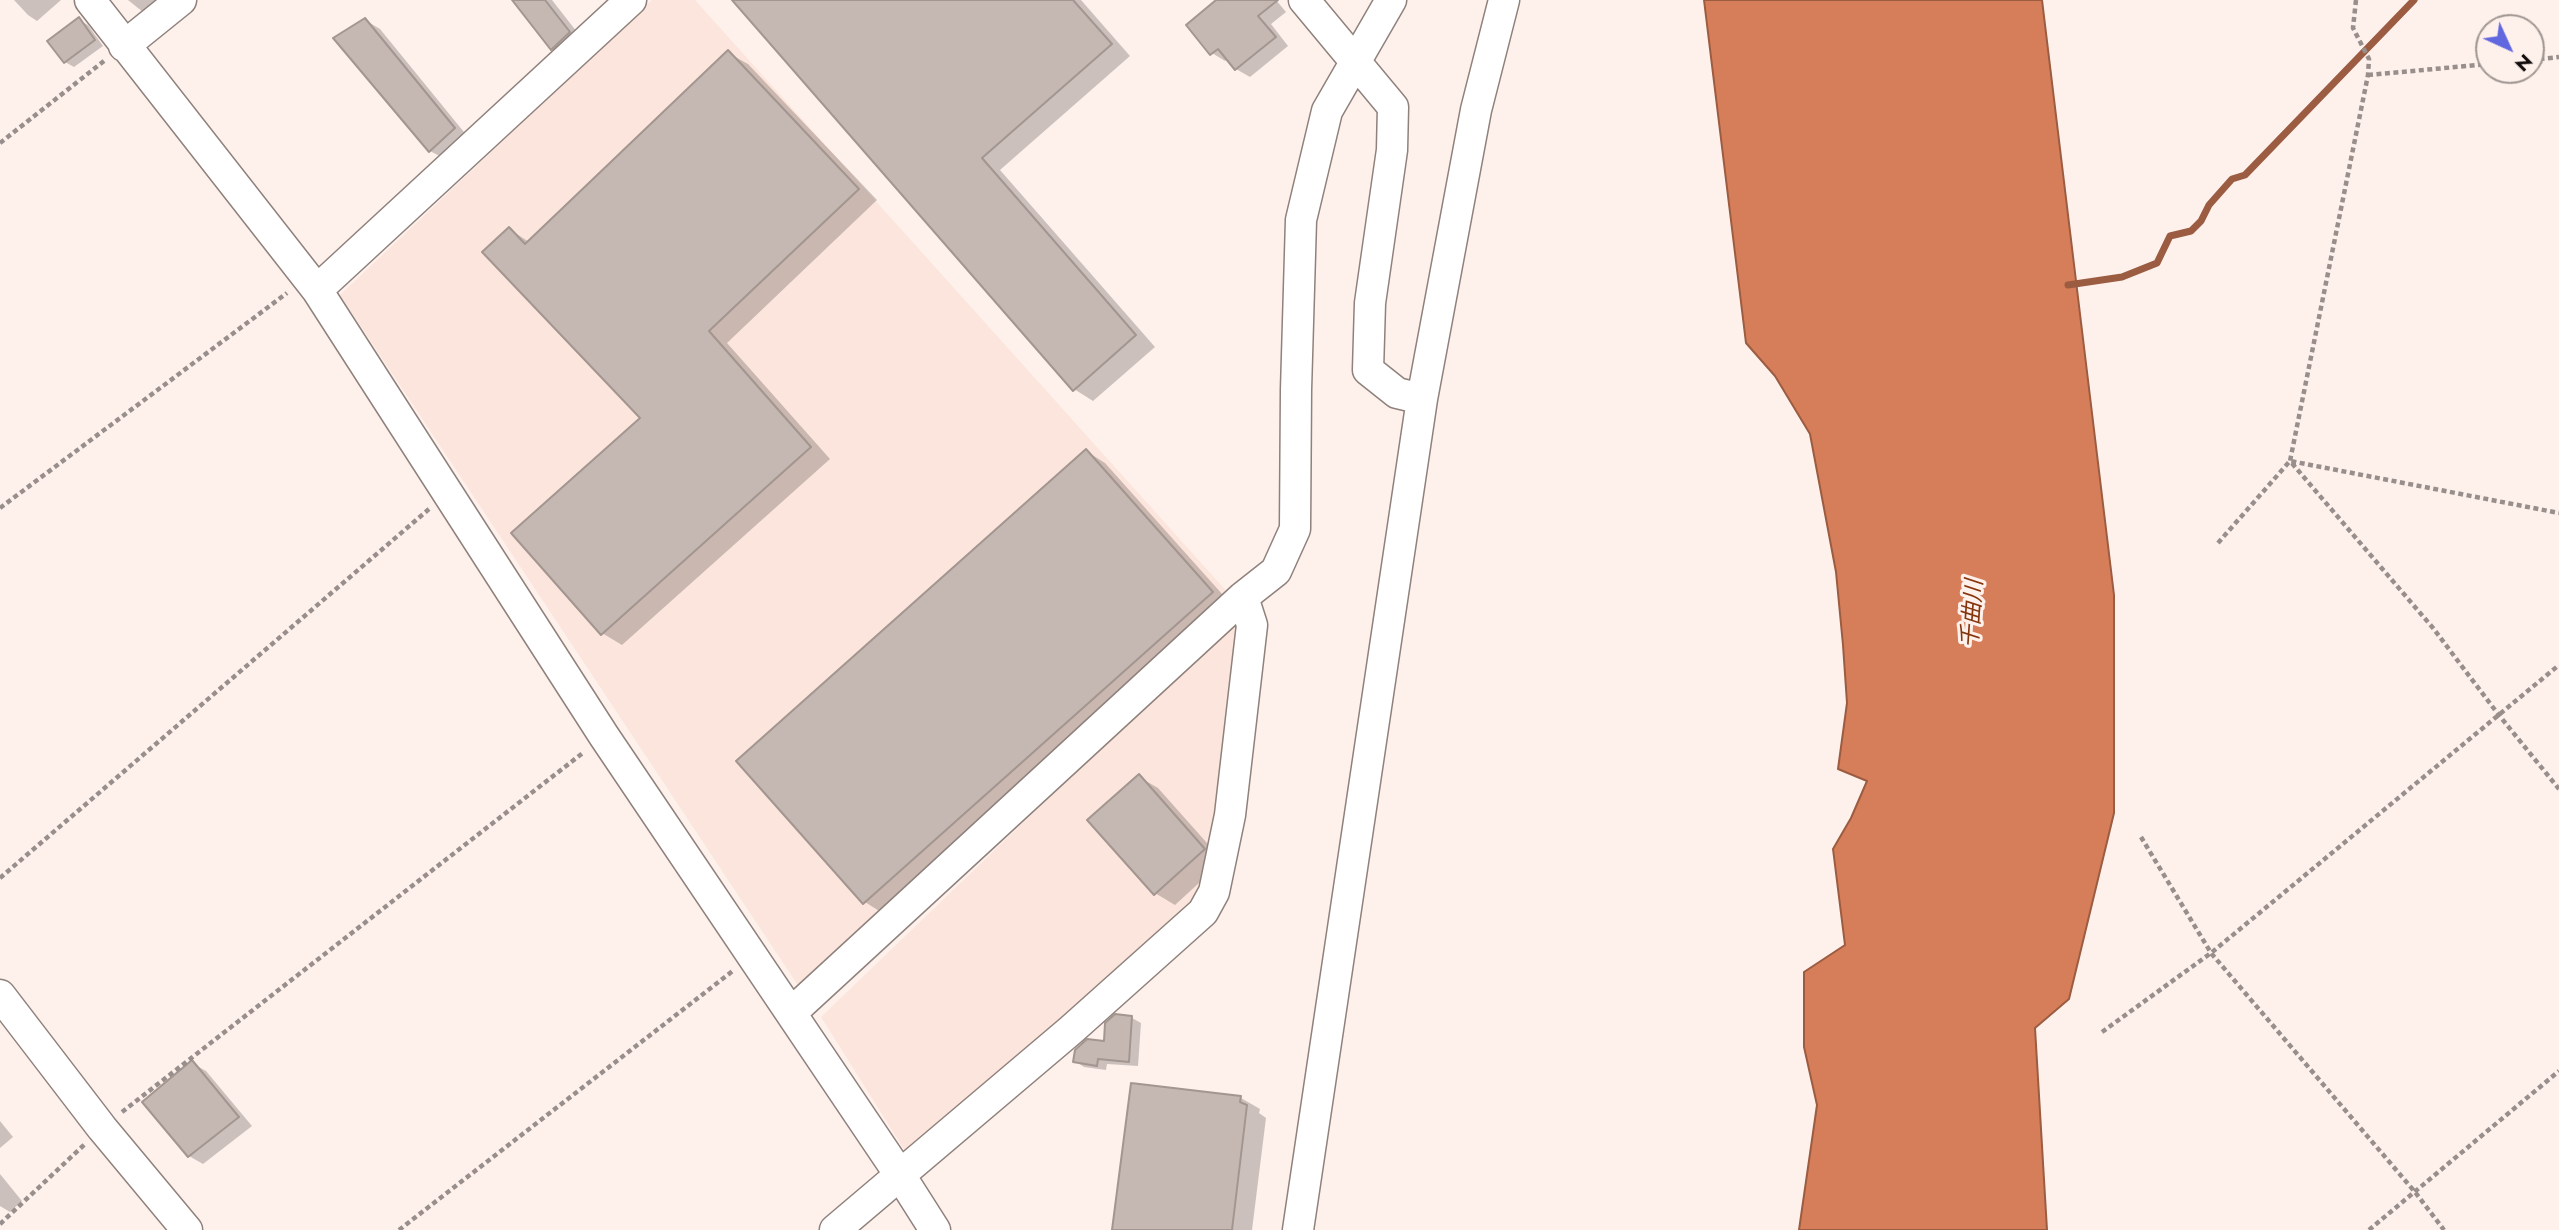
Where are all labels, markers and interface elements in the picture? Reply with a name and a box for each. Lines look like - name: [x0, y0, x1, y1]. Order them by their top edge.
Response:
- north arrow: [2475, 14, 2545, 84]
- text: N: [2509, 48, 2539, 78]
- water label: 千曲川: [1958, 579, 1990, 649]

